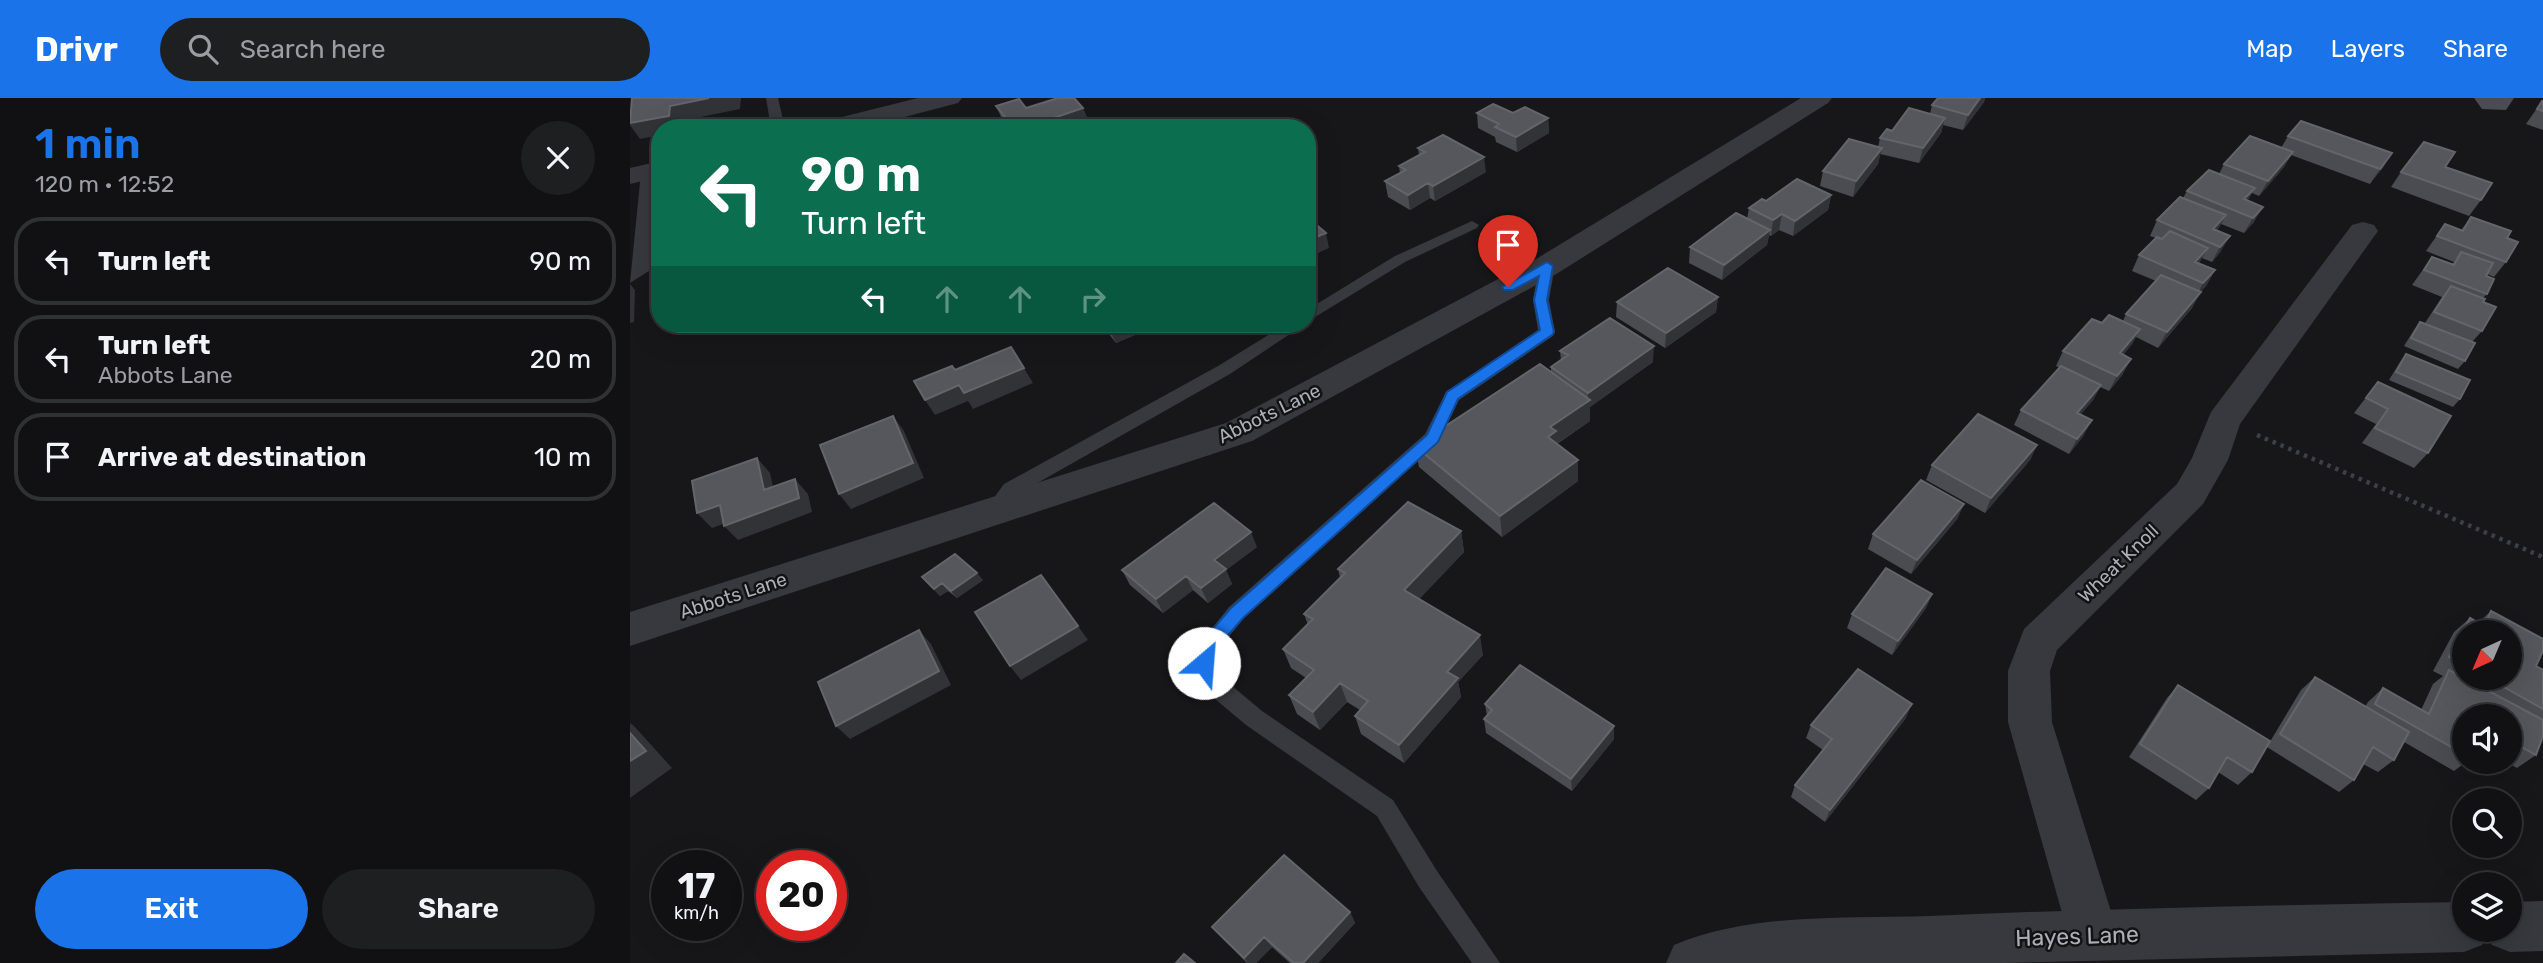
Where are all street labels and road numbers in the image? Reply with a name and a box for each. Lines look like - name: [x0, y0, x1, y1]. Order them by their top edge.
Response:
- street label: Abbots Lane: [1214, 379, 1324, 448]
- street label: Wheat Knoll: [2073, 519, 2163, 607]
- street label: Abbots Lane: [677, 567, 790, 624]
- street label: Hayes Lane: [2015, 920, 2139, 952]

